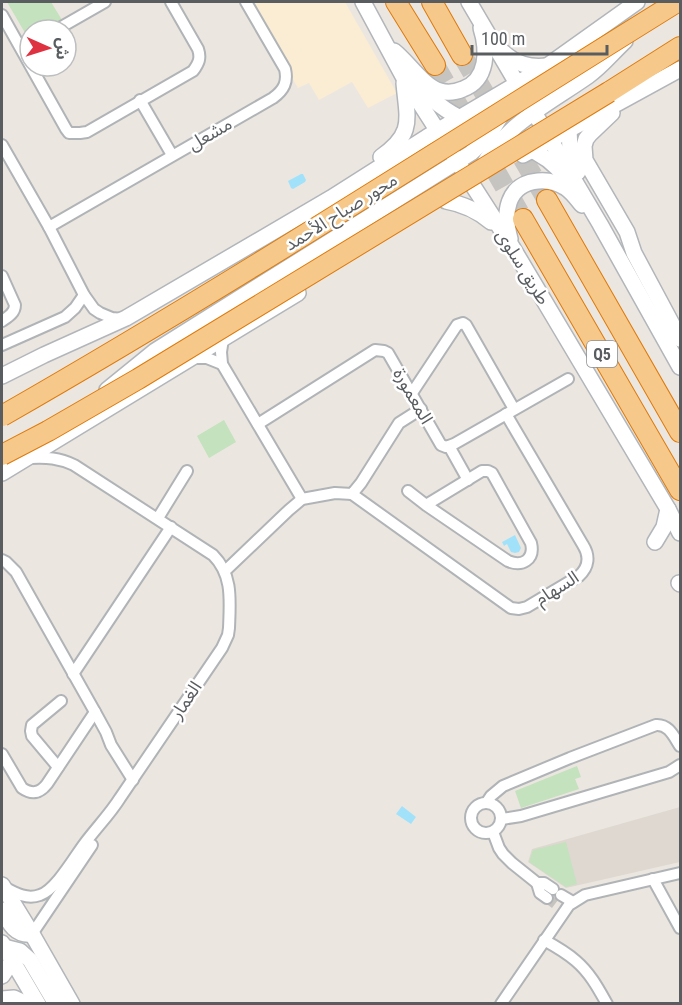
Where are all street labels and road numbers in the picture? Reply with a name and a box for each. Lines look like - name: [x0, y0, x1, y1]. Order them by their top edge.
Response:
- street label: مشعل: [184, 113, 236, 155]
- street label: محور صباح الأحمد: [281, 169, 403, 257]
- street label: طريق سلوى: [491, 225, 555, 309]
- road number: Q5: [587, 341, 617, 367]
- street label: المعمورة: [388, 364, 438, 428]
- street label: السهام: [531, 566, 584, 612]
- street label: الغمار: [165, 677, 206, 724]

